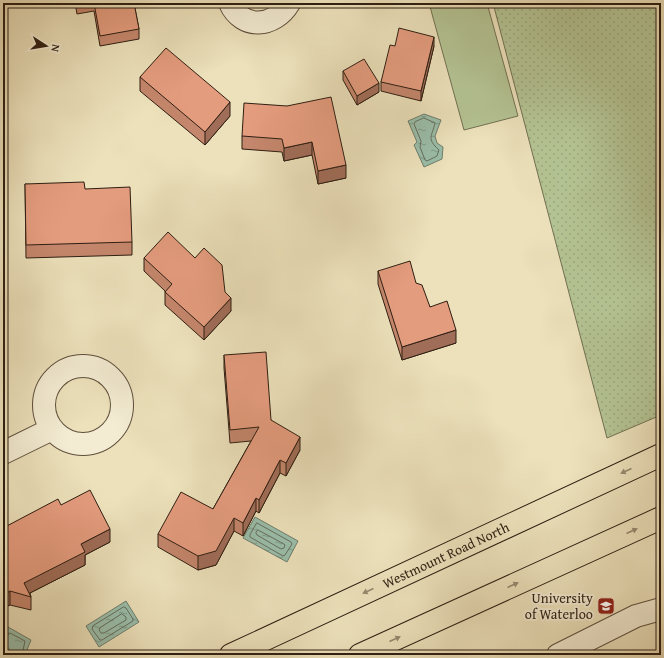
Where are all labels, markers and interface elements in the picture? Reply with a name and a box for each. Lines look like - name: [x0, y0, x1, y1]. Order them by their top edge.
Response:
- north arrow: [26, 26, 66, 66]
- text: N: [47, 43, 64, 54]
- one-way arrow: [620, 468, 631, 474]
- street label: Westmount Road North: [379, 517, 513, 593]
- one-way arrow: [626, 528, 637, 534]
- one-way arrow: [508, 582, 519, 588]
- one-way arrow: [362, 588, 374, 594]
- place label: University of Waterloo: [525, 588, 593, 624]
- school or university icon: University of Waterloo: [596, 596, 616, 616]
- one-way arrow: [389, 636, 401, 642]

